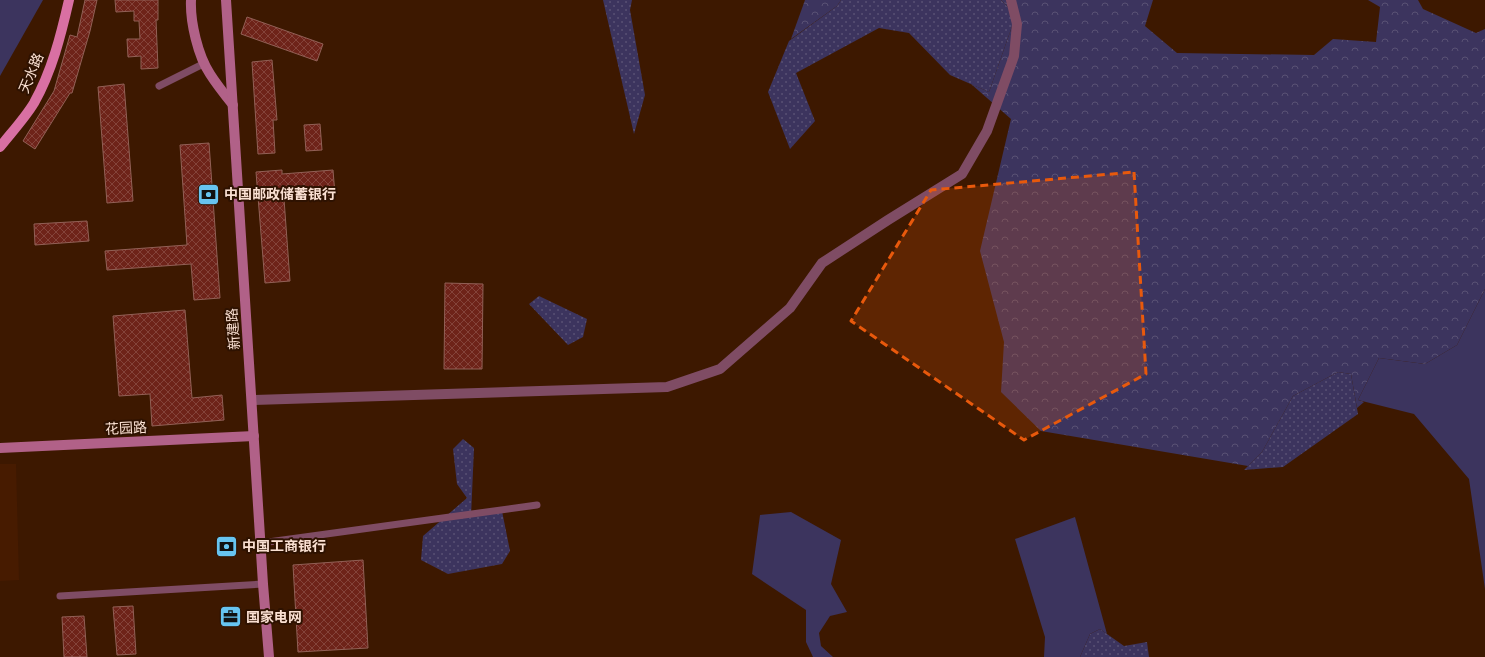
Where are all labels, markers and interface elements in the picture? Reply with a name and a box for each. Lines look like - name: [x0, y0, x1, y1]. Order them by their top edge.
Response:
- street label: 天水路: [15, 50, 47, 96]
- bank icon: 中国邮政储蓄银行: [195, 181, 221, 207]
- place label: 中国邮政储蓄银行: [224, 185, 336, 203]
- street label: 新建路: [223, 307, 243, 351]
- street label: 花园路: [105, 418, 147, 438]
- bank icon: 中国工商银行: [213, 533, 239, 559]
- place label: 中国工商银行: [242, 537, 326, 555]
- office icon: 国家电网: [217, 604, 243, 630]
- place label: 国家电网: [246, 608, 302, 626]

